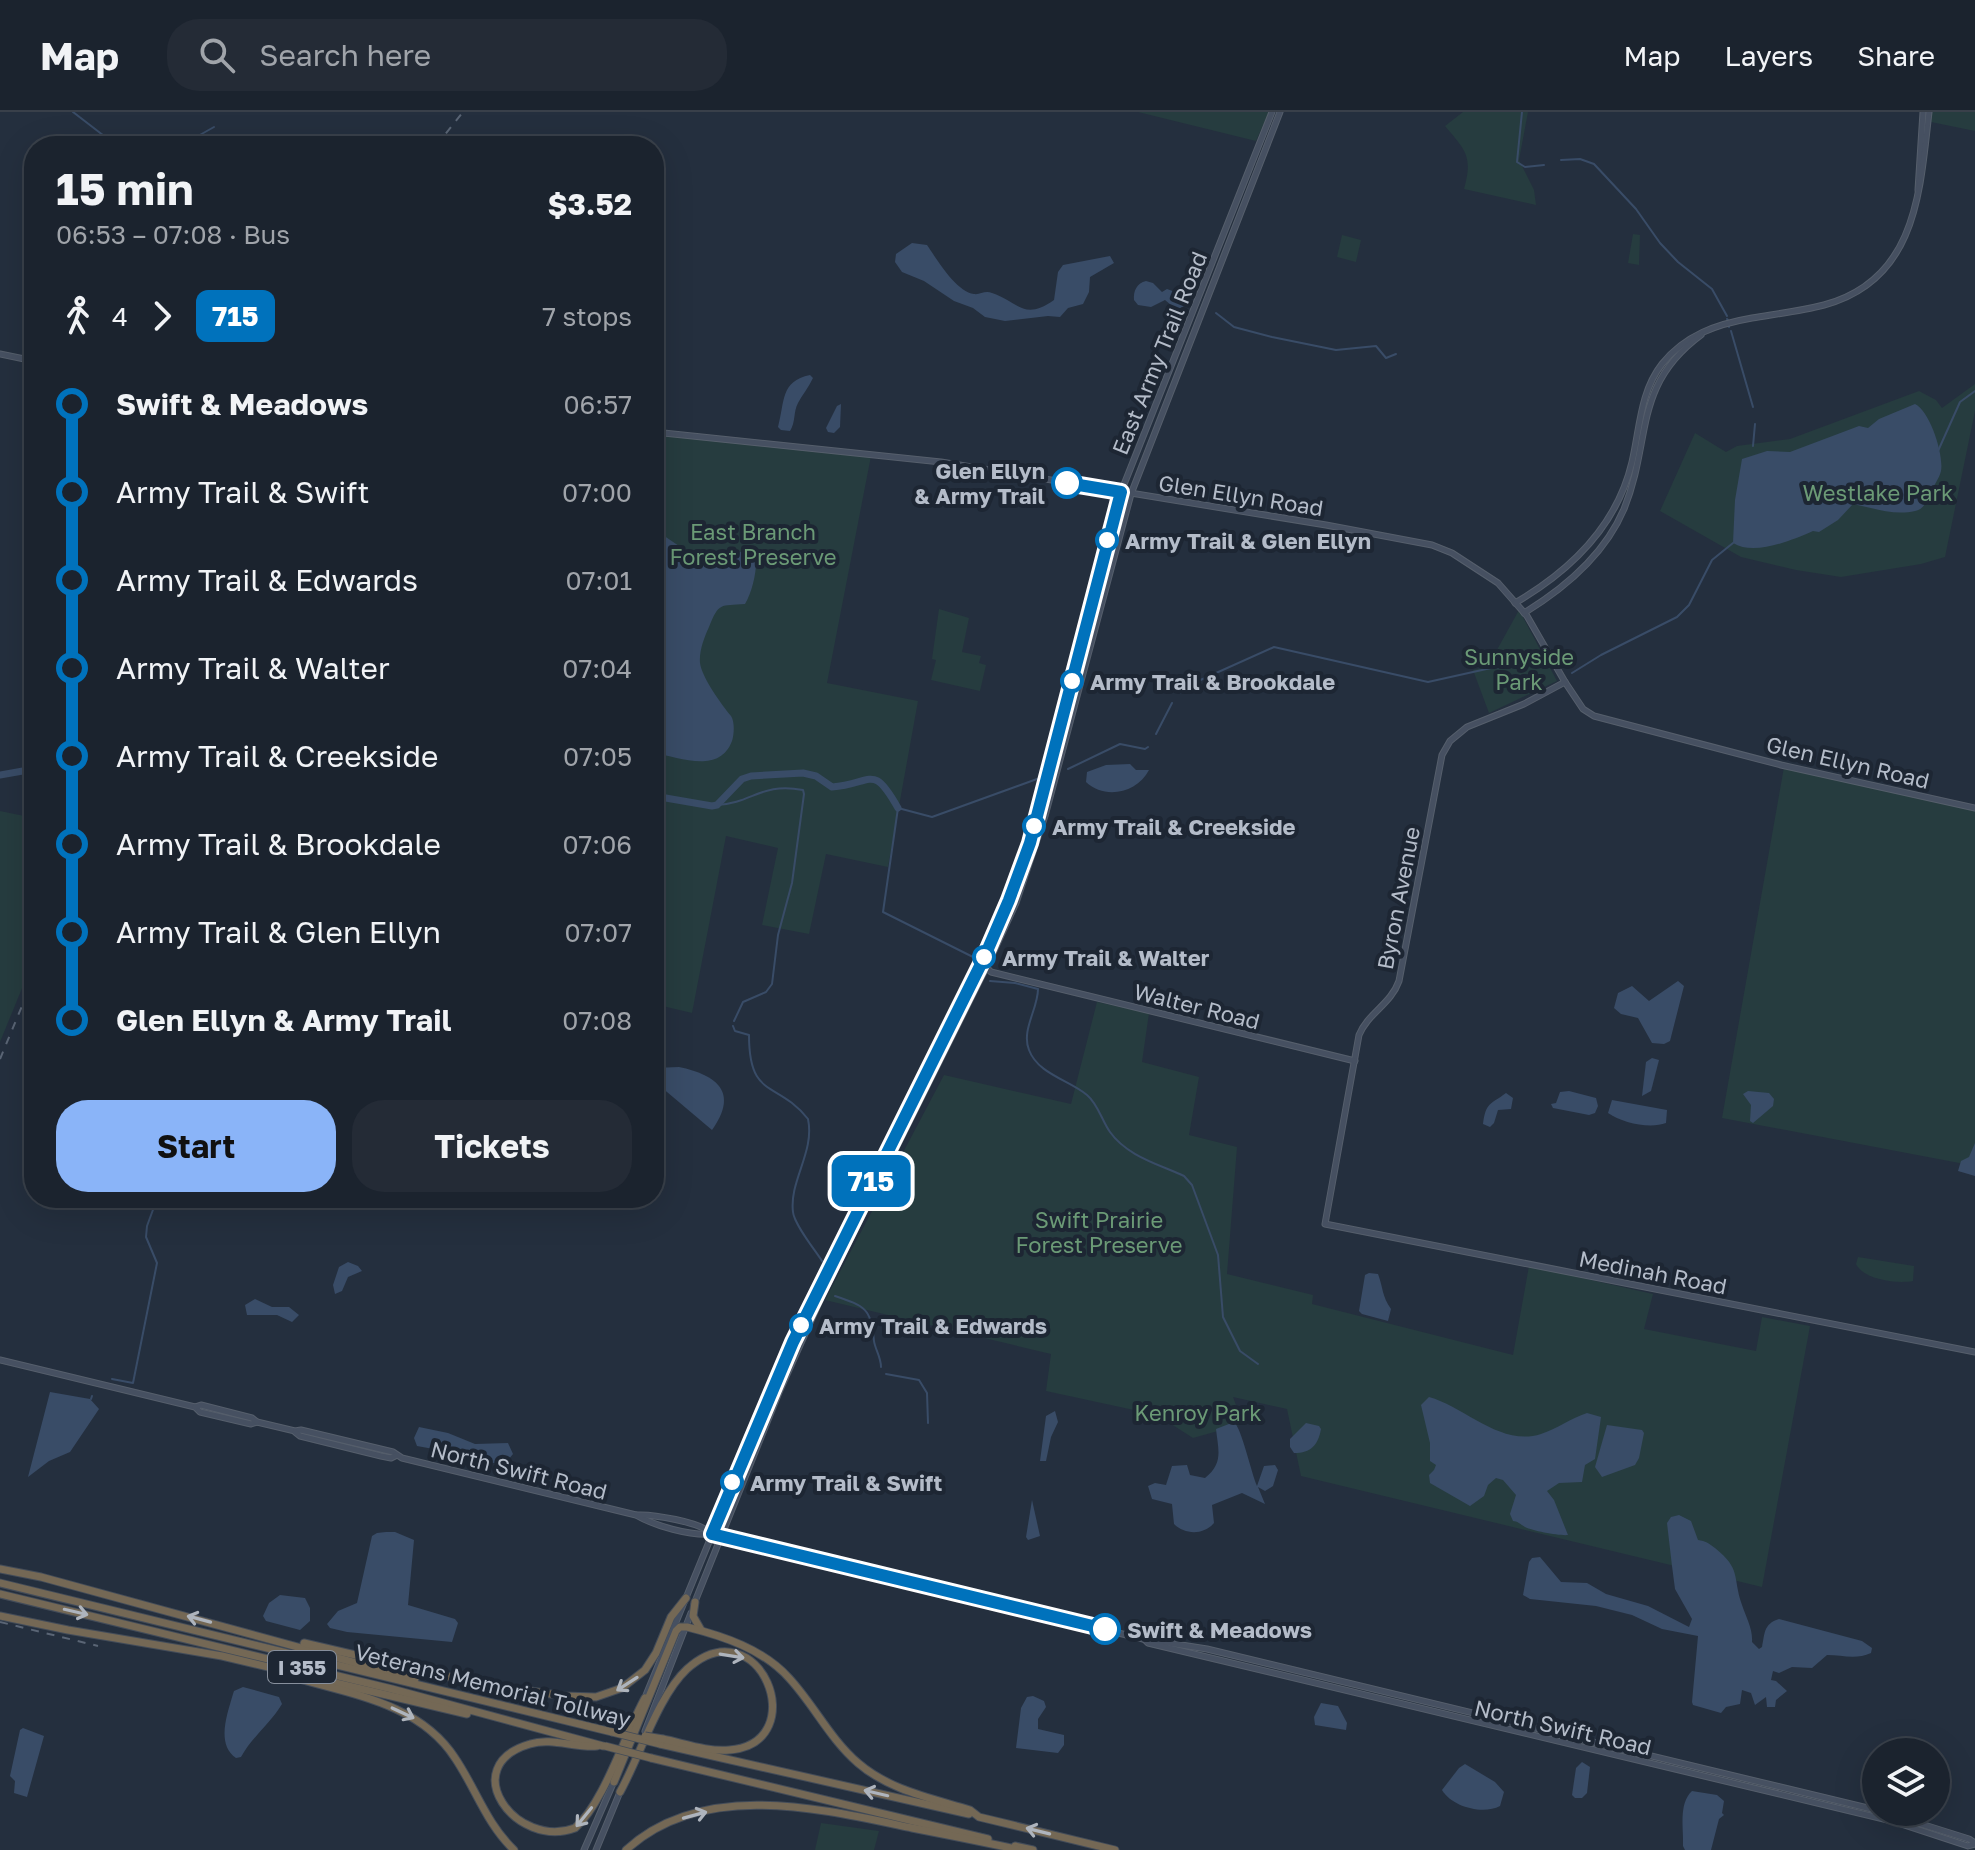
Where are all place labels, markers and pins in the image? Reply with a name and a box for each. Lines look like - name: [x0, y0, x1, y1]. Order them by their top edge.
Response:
- place label: Glen Ellyn & Army Trail: [914, 457, 1045, 509]
- marker: Glen Ellyn & Army Trail: [1052, 468, 1082, 498]
- place label: Army Trail & Glen Ellyn: [1125, 527, 1371, 554]
- marker: Army Trail & Glen Ellyn: [1096, 529, 1118, 551]
- place label: Army Trail & Brookdale: [1090, 668, 1335, 695]
- marker: Army Trail & Brookdale: [1061, 670, 1083, 692]
- place label: Army Trail & Creekside: [1052, 813, 1296, 840]
- marker: Army Trail & Creekside: [1023, 815, 1045, 837]
- place label: Army Trail & Walter: [1002, 944, 1210, 971]
- marker: Army Trail & Walter: [973, 946, 995, 968]
- place label: Army Trail & Edwards: [819, 1312, 1047, 1339]
- marker: Army Trail & Edwards: [790, 1314, 812, 1336]
- place label: Army Trail & Swift: [750, 1469, 943, 1496]
- marker: Army Trail & Swift: [721, 1471, 743, 1493]
- marker: Swift & Meadows: [1090, 1614, 1120, 1644]
- place label: Swift & Meadows: [1127, 1616, 1312, 1643]

